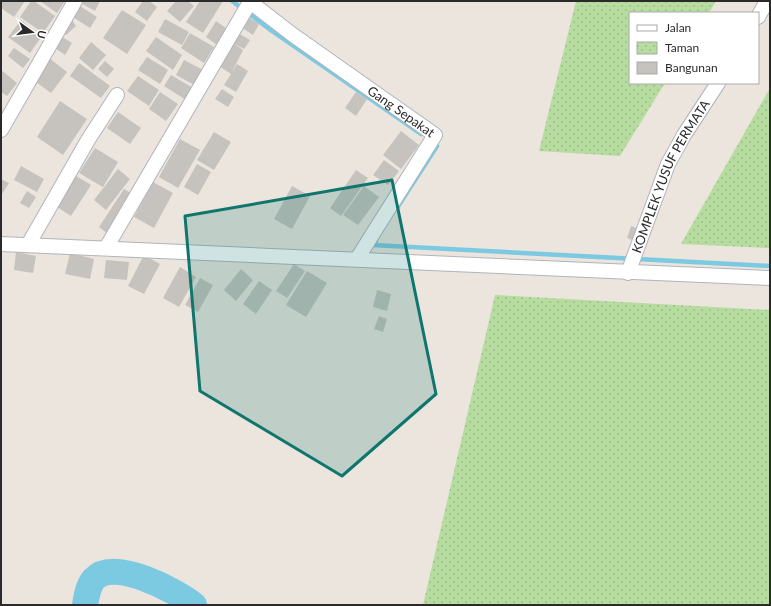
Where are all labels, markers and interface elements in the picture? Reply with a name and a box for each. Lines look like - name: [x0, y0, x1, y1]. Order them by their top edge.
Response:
- north arrow: [12, 12, 52, 52]
- legend: [629, 12, 759, 84]
- text: Jalan: [665, 20, 691, 35]
- text: U: [35, 29, 49, 40]
- text: Taman: [665, 40, 699, 55]
- text: Bangunan: [665, 60, 718, 75]
- street label: Gang Sepakat: [364, 82, 438, 141]
- street label: KOMPLEK YUSUF PERMATA: [628, 96, 713, 255]

